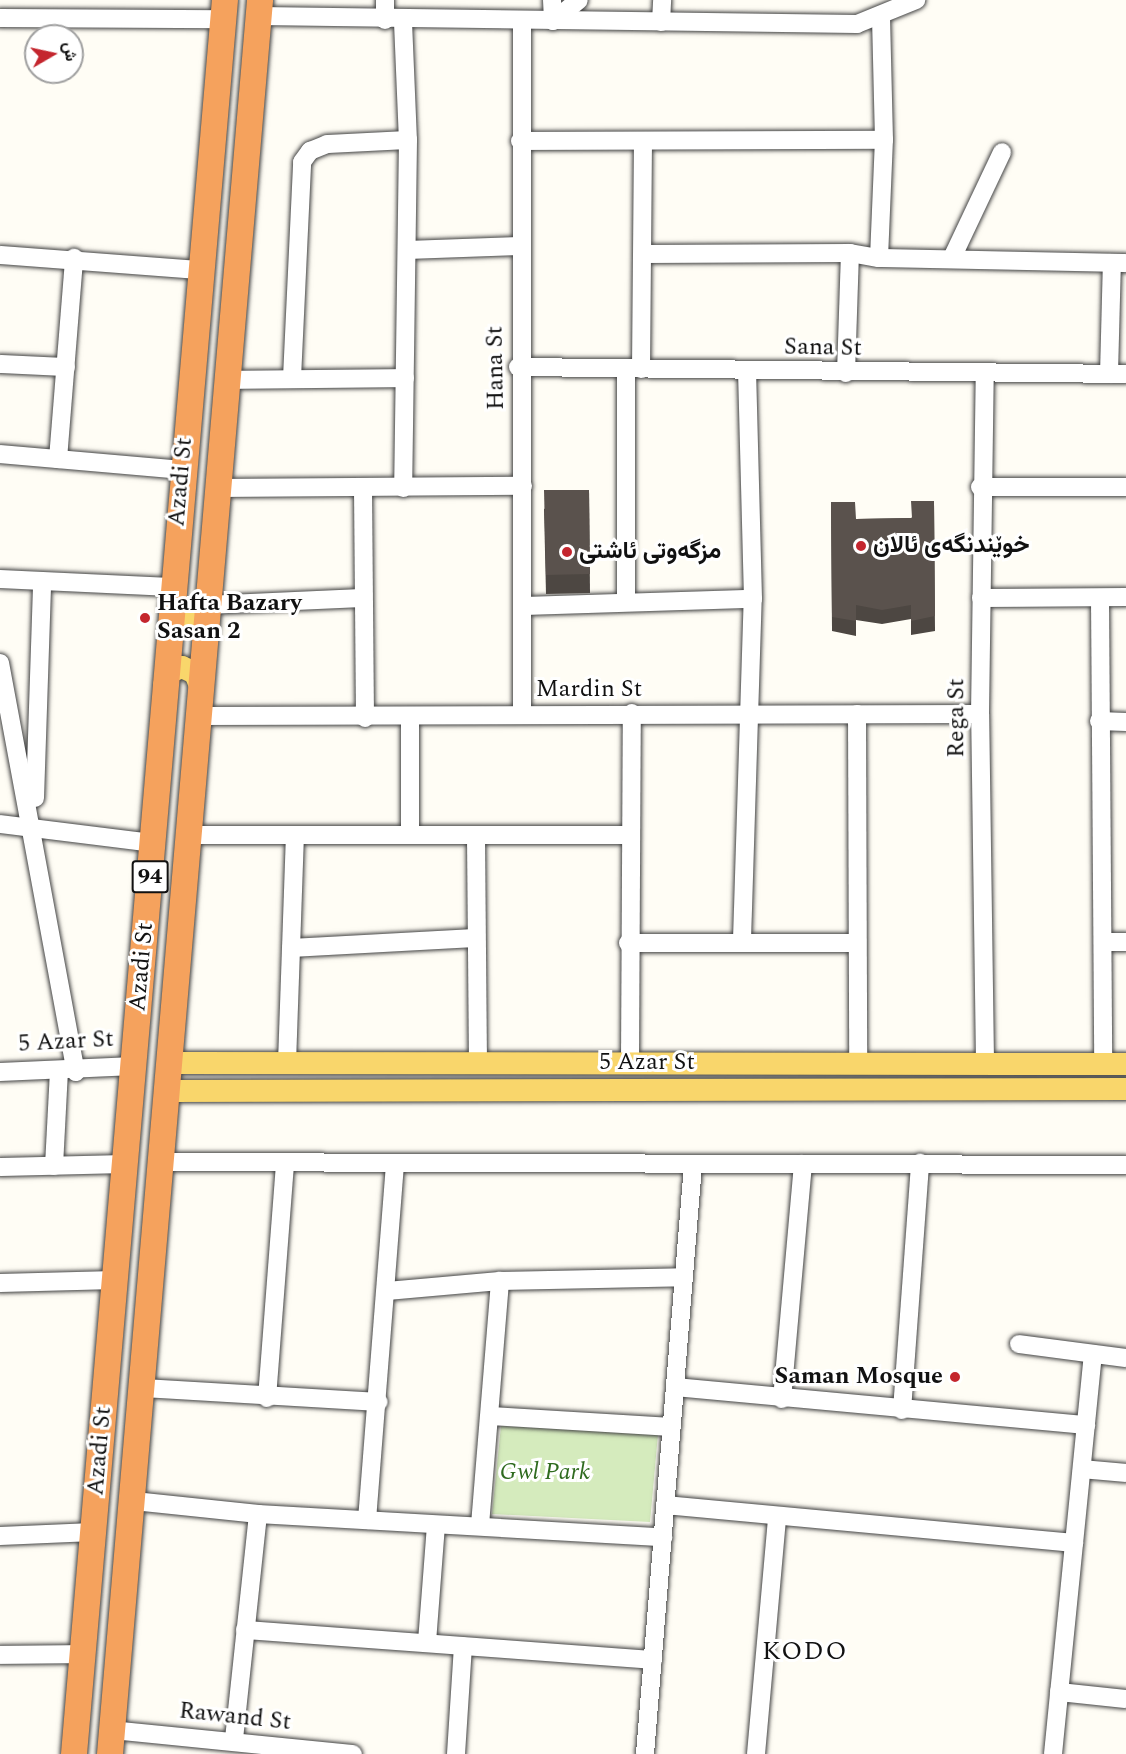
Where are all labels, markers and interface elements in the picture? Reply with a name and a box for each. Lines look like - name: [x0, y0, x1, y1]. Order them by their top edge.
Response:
- north arrow: [24, 24, 84, 84]
- text: ش: [56, 40, 83, 63]
- street label: Hana St: [481, 326, 511, 410]
- street label: Sana St: [784, 333, 862, 363]
- street label: Azadi St: [163, 436, 199, 528]
- place label: خوێندنگەی ئالان: [873, 532, 1029, 560]
- place label: مزگەوتی ئاشتی: [579, 538, 721, 566]
- marker: خوێندنگەی ئالان: [854, 539, 868, 553]
- marker: مزگەوتی ئاشتی: [560, 545, 574, 559]
- place label: Hafta Bazary Sasan 2: [157, 590, 302, 646]
- marker: Hafta Bazary Sasan 2: [138, 611, 152, 625]
- street label: Mardin St: [536, 676, 642, 704]
- street label: Rega St: [943, 678, 971, 758]
- road number: 94: [130, 858, 170, 896]
- street label: Azadi St: [124, 921, 160, 1013]
- street label: 5 Azar St: [17, 1025, 115, 1059]
- street label: 5 Azar St: [599, 1049, 695, 1077]
- place label: Saman Mosque: [774, 1363, 943, 1391]
- marker: Saman Mosque: [948, 1370, 962, 1384]
- street label: Azadi St: [82, 1405, 118, 1497]
- park label: Gwl Park: [500, 1459, 590, 1487]
- district label: KODO: [762, 1636, 848, 1668]
- street label: Rawand St: [178, 1697, 292, 1737]

